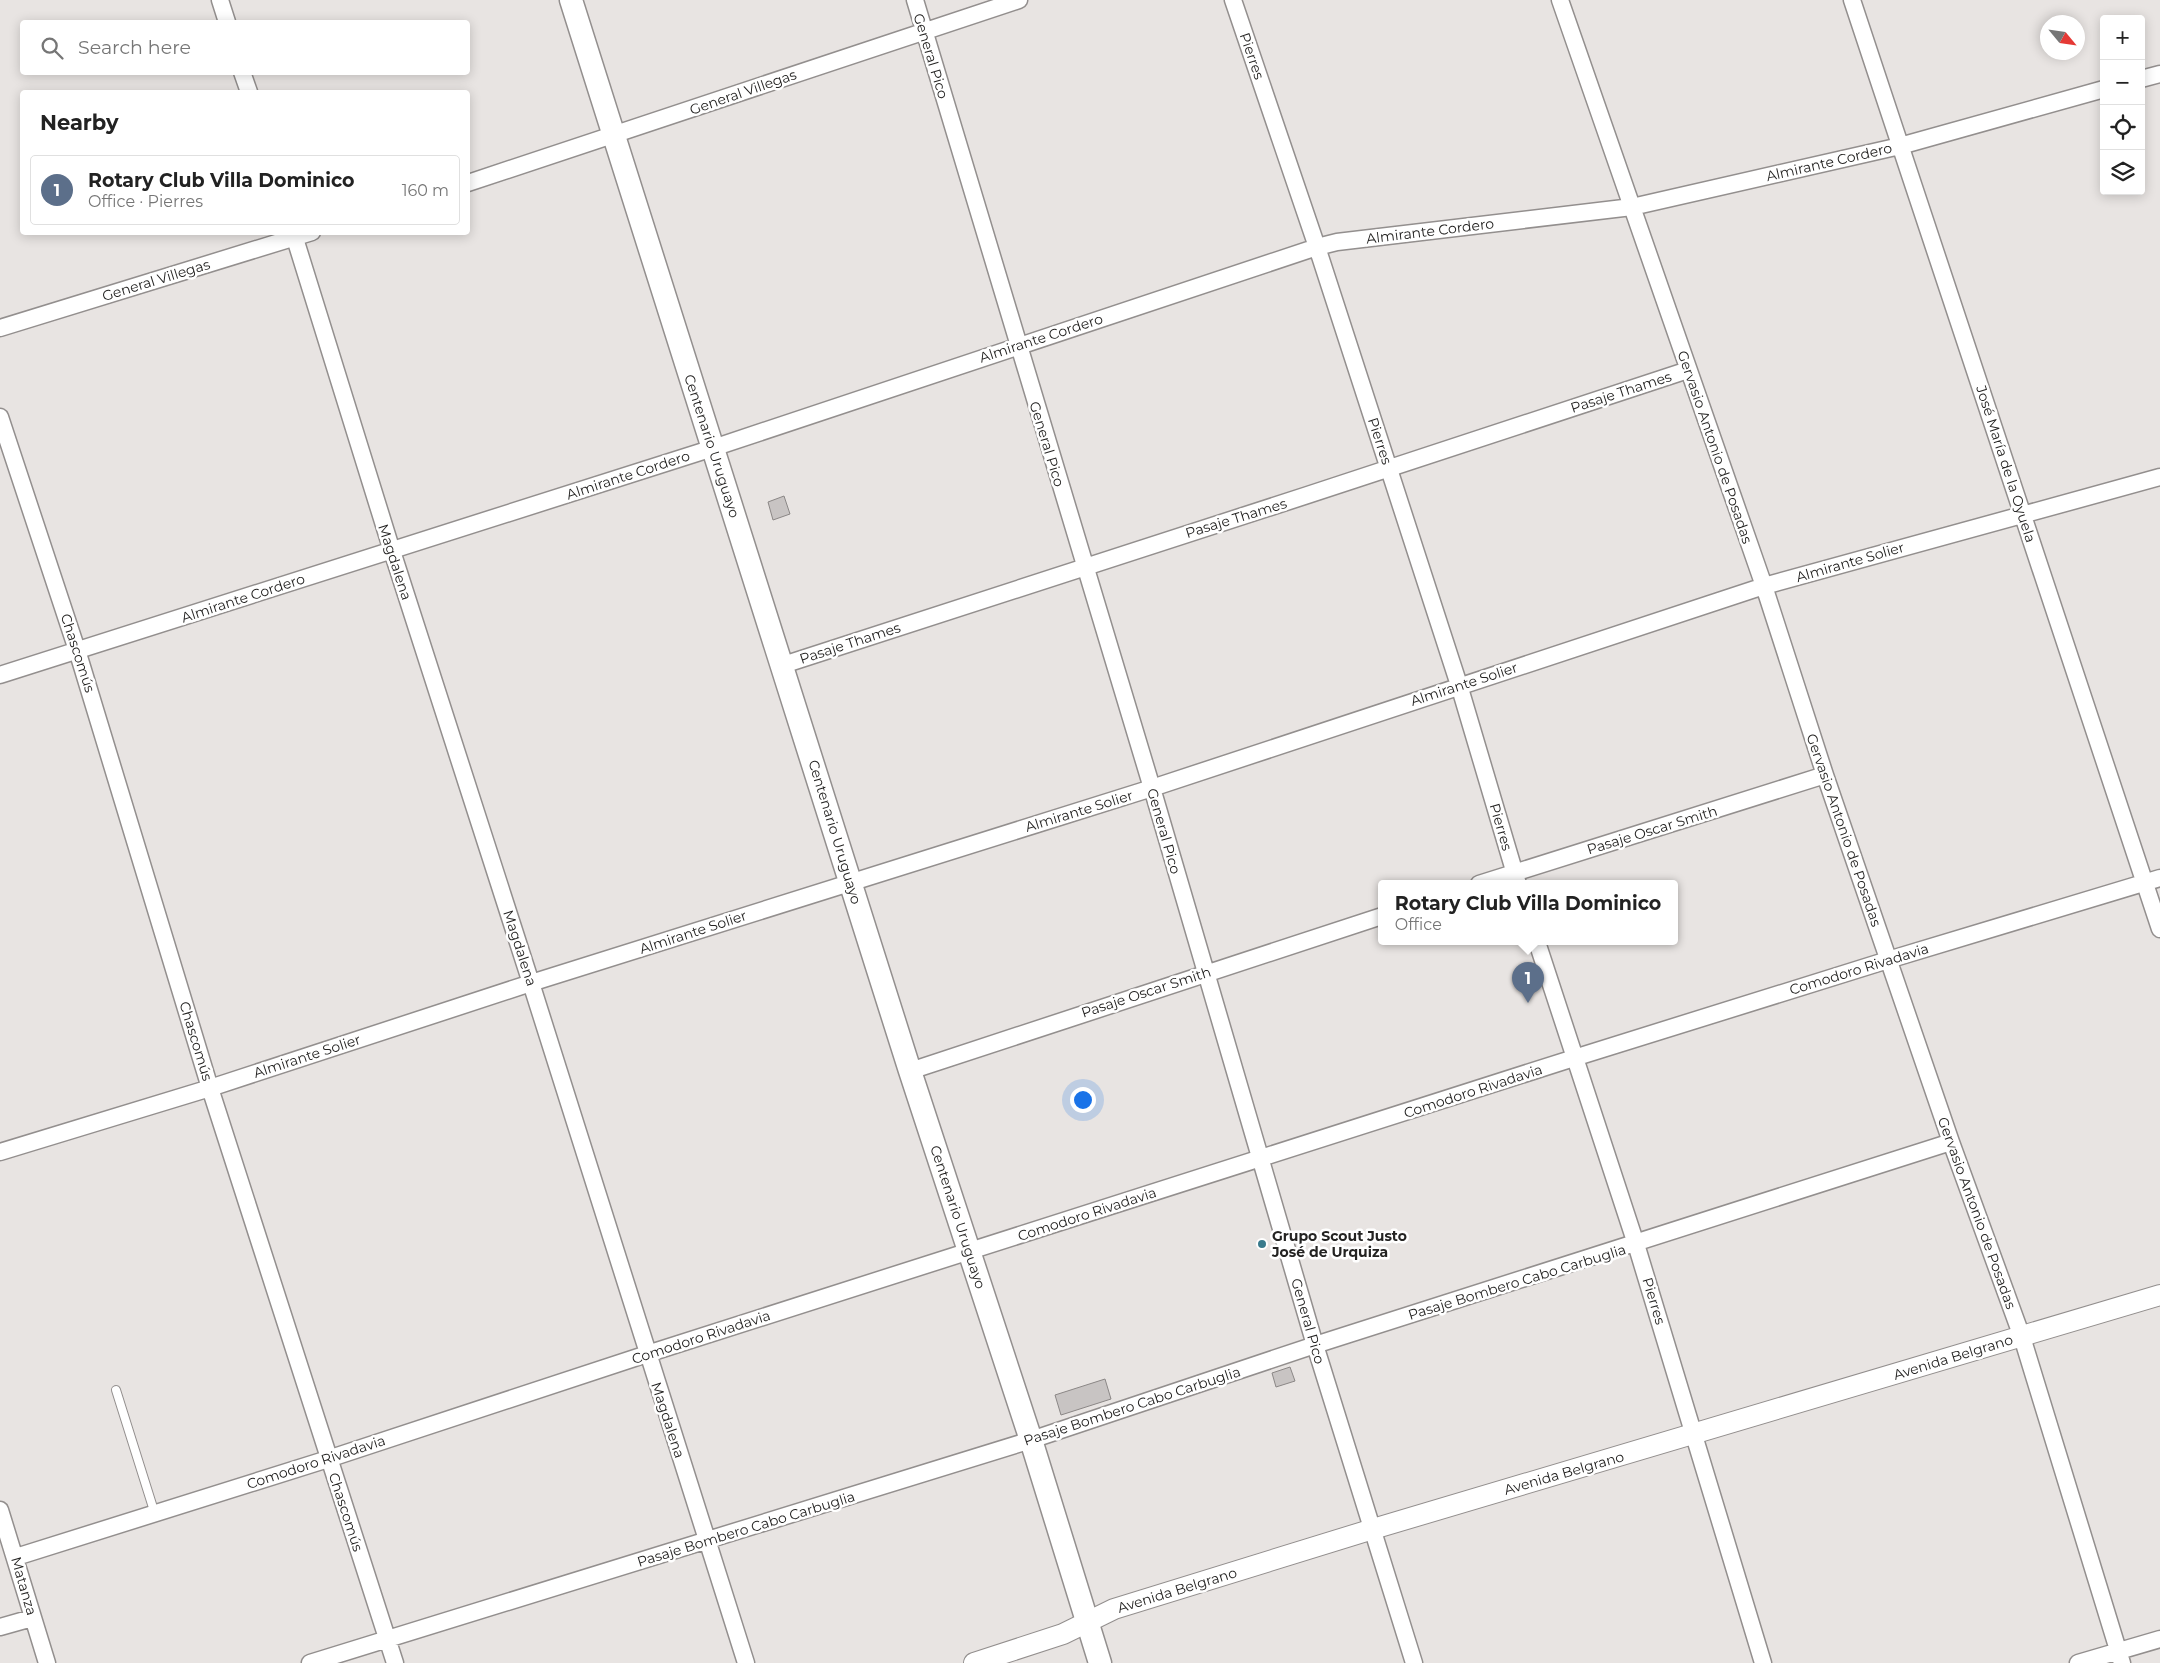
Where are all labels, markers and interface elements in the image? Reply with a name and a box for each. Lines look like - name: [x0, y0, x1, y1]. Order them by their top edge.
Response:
- street label: General Pico: [909, 11, 953, 101]
- north arrow: [2040, 15, 2085, 60]
- map controls: [2100, 15, 2145, 195]
- button: +: [2100, 15, 2145, 60]
- search box: [20, 20, 470, 75]
- street label: Pierres: [1236, 30, 1268, 82]
- icon: search: [38, 34, 66, 62]
- text: Search here: [78, 36, 191, 59]
- button: −: [2100, 60, 2145, 105]
- street label: General Villegas: [687, 65, 799, 119]
- button: locate: [2100, 105, 2145, 150]
- text: Nearby: [40, 110, 119, 135]
- street label: Almirante Cordero: [1764, 139, 1894, 185]
- button: layers: [2100, 150, 2145, 195]
- text: Rotary Club Villa Dominico: [88, 169, 355, 192]
- text: 1: [54, 181, 60, 200]
- text: 160 m: [402, 181, 449, 200]
- text: Office · Pierres: [88, 192, 203, 211]
- street label: Almirante Cordero: [1365, 214, 1495, 248]
- street label: General Villegas: [100, 255, 212, 305]
- street label: Almirante Cordero: [977, 309, 1105, 366]
- street label: Gervasio Antonio de Posadas: [1673, 348, 1757, 546]
- street label: Pasaje Thames: [1568, 367, 1674, 417]
- street label: Centenario Uruguayo: [680, 372, 744, 520]
- street label: José María de la Oyuela: [1972, 382, 2040, 545]
- street label: General Pico: [1025, 399, 1069, 489]
- street label: Pierres: [1364, 415, 1396, 467]
- street label: Almirante Cordero: [564, 446, 692, 503]
- street label: Pasaje Thames: [1183, 494, 1289, 542]
- street label: Magdalena: [374, 522, 416, 602]
- street label: Almirante Solier: [1794, 538, 1907, 586]
- street label: Almirante Cordero: [179, 569, 307, 626]
- street label: Chascomús: [57, 611, 99, 695]
- street label: Pasaje Thames: [797, 618, 903, 668]
- street label: Almirante Solier: [1408, 658, 1520, 710]
- street label: Gervasio Antonio de Posadas: [1802, 731, 1886, 929]
- street label: Centenario Uruguayo: [804, 758, 866, 907]
- street label: Almirante Solier: [1023, 786, 1135, 836]
- street label: General Pico: [1143, 786, 1185, 876]
- street label: Pierres: [1486, 801, 1516, 853]
- street label: Pasaje Oscar Smith: [1585, 802, 1719, 858]
- popup: [1378, 880, 1678, 945]
- text: Rotary Club Villa Dominico: [1395, 892, 1661, 915]
- street label: Almirante Solier: [637, 906, 749, 958]
- street label: Magdalena: [499, 908, 541, 988]
- text: Office: [1395, 915, 1442, 934]
- street label: Comodoro Rivadavia: [1787, 939, 1931, 999]
- pin: 1: [1512, 962, 1544, 1003]
- street label: Pasaje Oscar Smith: [1079, 963, 1213, 1021]
- street label: Chascomús: [175, 999, 217, 1083]
- street label: Almirante Solier: [251, 1030, 363, 1082]
- street label: Comodoro Rivadavia: [1401, 1060, 1545, 1122]
- your location: [1070, 1087, 1096, 1113]
- street label: Gervasio Antonio de Posadas: [1934, 1115, 2020, 1312]
- street label: Centenario Uruguayo: [926, 1143, 990, 1291]
- street label: Comodoro Rivadavia: [1015, 1183, 1159, 1245]
- place label: Grupo Scout Justo José de Urquiza: [1271, 1227, 1407, 1261]
- marker: Grupo Scout Justo José de Urquiza: [1256, 1238, 1268, 1250]
- street label: Pasaje Bombero Cabo Carbuglia: [1406, 1240, 1628, 1324]
- street label: Pierres: [1638, 1275, 1670, 1327]
- street label: General Pico: [1287, 1276, 1329, 1366]
- street label: Comodoro Rivadavia: [629, 1306, 773, 1368]
- street label: Avenida Belgrano: [1891, 1330, 2015, 1384]
- street label: Pasaje Bombero Cabo Carbuglia: [1021, 1362, 1243, 1450]
- street label: Magdalena: [647, 1380, 689, 1460]
- street label: Comodoro Rivadavia: [244, 1431, 388, 1493]
- street label: Avenida Belgrano: [1502, 1447, 1626, 1499]
- street label: Chascomús: [325, 1470, 367, 1554]
- street label: Pasaje Bombero Cabo Carbuglia: [635, 1487, 857, 1571]
- street label: Matanza: [7, 1555, 41, 1617]
- street label: Avenida Belgrano: [1115, 1563, 1239, 1617]

